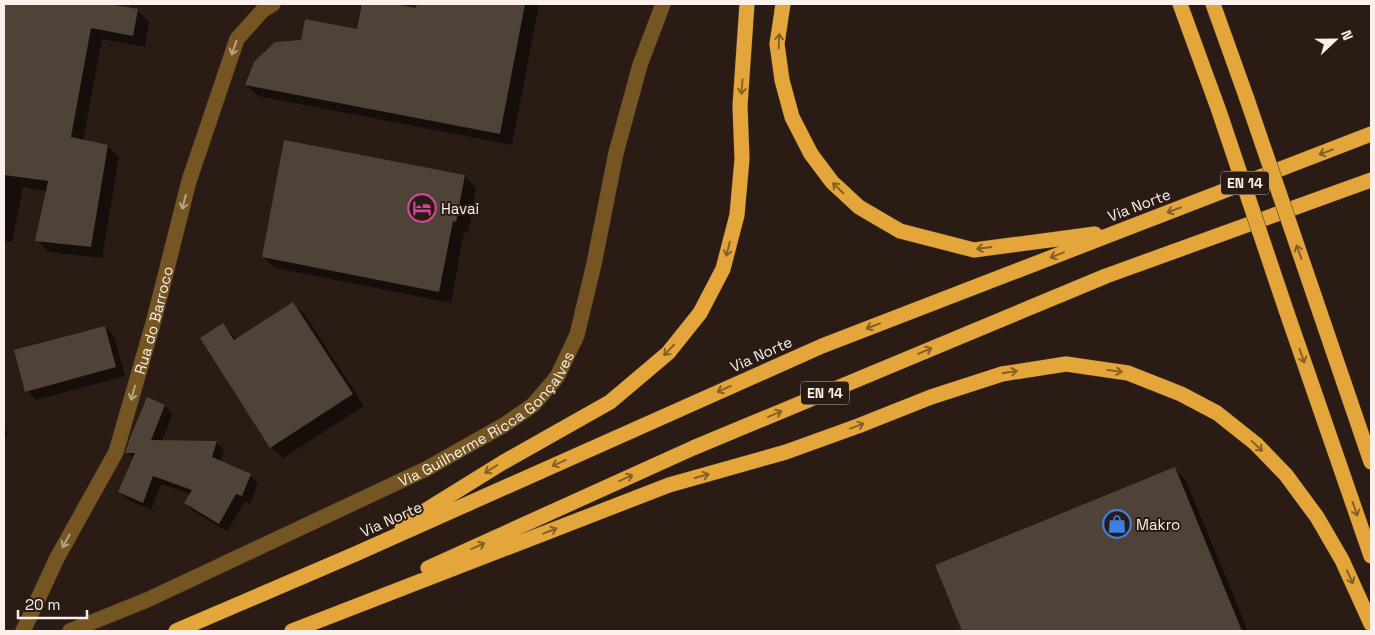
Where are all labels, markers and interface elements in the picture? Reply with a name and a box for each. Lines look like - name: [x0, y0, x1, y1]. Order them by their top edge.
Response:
- north arrow: [1310, 15, 1360, 65]
- text: N: [1337, 27, 1357, 43]
- one-way arrow: [774, 34, 783, 50]
- one-way arrow: [229, 40, 238, 55]
- one-way arrow: [737, 79, 746, 95]
- one-way arrow: [1319, 148, 1334, 157]
- road number: EN 14: [1221, 172, 1269, 194]
- one-way arrow: [832, 182, 845, 194]
- street label: Via Norte: [1105, 184, 1173, 226]
- hotel icon: Havai: [407, 193, 437, 223]
- one-way arrow: [178, 194, 188, 210]
- place label: Havai: [441, 199, 479, 218]
- one-way arrow: [1167, 206, 1182, 215]
- one-way arrow: [723, 240, 733, 256]
- one-way arrow: [976, 244, 992, 254]
- one-way arrow: [1294, 245, 1303, 260]
- one-way arrow: [1050, 251, 1066, 260]
- street label: Rua do Barroco: [129, 264, 177, 376]
- one-way arrow: [866, 322, 881, 331]
- street label: Via Norte: [727, 332, 795, 376]
- one-way arrow: [663, 344, 675, 357]
- one-way arrow: [917, 346, 932, 356]
- one-way arrow: [1298, 347, 1307, 363]
- street label: Via Guilherme Ricca Gonçalves: [395, 348, 578, 490]
- one-way arrow: [1106, 366, 1122, 376]
- one-way arrow: [1002, 367, 1018, 377]
- road number: EN 14: [801, 382, 849, 404]
- one-way arrow: [127, 385, 137, 401]
- one-way arrow: [717, 385, 732, 395]
- one-way arrow: [767, 408, 782, 418]
- one-way arrow: [849, 421, 864, 430]
- one-way arrow: [1250, 440, 1263, 452]
- one-way arrow: [552, 458, 567, 468]
- one-way arrow: [485, 464, 499, 474]
- one-way arrow: [694, 470, 710, 480]
- one-way arrow: [618, 473, 633, 483]
- street label: Via Norte: [357, 497, 425, 541]
- one-way arrow: [1351, 501, 1360, 517]
- shop icon: Makro: [1102, 509, 1132, 539]
- place label: Makro: [1136, 515, 1180, 534]
- one-way arrow: [542, 526, 557, 535]
- one-way arrow: [61, 533, 71, 547]
- one-way arrow: [470, 540, 485, 550]
- one-way arrow: [1346, 569, 1355, 584]
- scale bar: [18, 588, 86, 620]
- text: 20 m: [25, 595, 60, 614]

